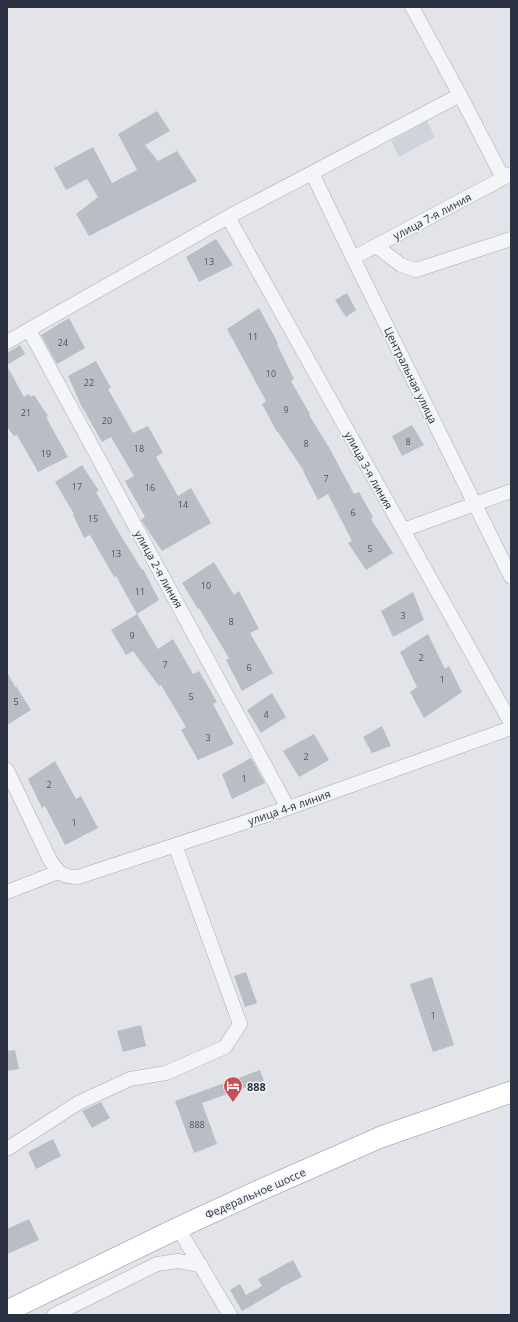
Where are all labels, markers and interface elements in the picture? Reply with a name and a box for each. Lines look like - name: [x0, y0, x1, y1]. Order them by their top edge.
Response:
- street label: улица 7-я линия: [390, 189, 474, 243]
- house number: 13: [204, 255, 214, 268]
- street label: Центральная улица: [381, 324, 441, 426]
- house number: 11: [248, 330, 258, 343]
- house number: 24: [58, 336, 68, 349]
- house number: 10: [266, 367, 276, 380]
- house number: 22: [84, 376, 94, 389]
- house number: 9: [283, 403, 289, 416]
- house number: 21: [21, 406, 31, 419]
- house number: 20: [102, 414, 112, 427]
- street label: улица 3-я линия: [341, 428, 397, 512]
- house number: 8: [405, 435, 411, 448]
- house number: 8: [303, 437, 309, 450]
- house number: 18: [134, 442, 144, 455]
- house number: 19: [41, 447, 51, 460]
- house number: 7: [323, 472, 329, 485]
- house number: 17: [72, 480, 82, 493]
- house number: 16: [145, 481, 155, 494]
- house number: 14: [178, 498, 188, 511]
- house number: 6: [350, 506, 356, 519]
- house number: 15: [88, 512, 98, 525]
- street label: улица 2-я линия: [131, 527, 187, 611]
- house number: 5: [367, 542, 373, 555]
- house number: 13: [111, 547, 121, 560]
- house number: 10: [201, 579, 211, 592]
- house number: 11: [135, 585, 145, 598]
- house number: 3: [400, 609, 406, 622]
- house number: 8: [228, 615, 234, 628]
- house number: 9: [129, 629, 135, 642]
- house number: 2: [418, 651, 424, 664]
- house number: 7: [162, 658, 168, 671]
- house number: 6: [246, 661, 252, 674]
- house number: 1: [439, 673, 445, 686]
- house number: 5: [188, 690, 194, 703]
- house number: 5: [13, 695, 19, 708]
- house number: 4: [263, 708, 269, 721]
- house number: 3: [205, 731, 211, 744]
- house number: 2: [303, 750, 309, 763]
- house number: 1: [241, 772, 247, 785]
- house number: 2: [46, 778, 52, 791]
- street label: улица 4-я линия: [246, 786, 332, 828]
- house number: 1: [71, 816, 77, 829]
- house number: 1: [430, 1009, 436, 1022]
- hotel icon: 888: [222, 1075, 244, 1103]
- place label: 888: [247, 1079, 266, 1094]
- house number: 888: [189, 1118, 205, 1131]
- street label: Федеральное шоссе: [202, 1164, 308, 1222]

